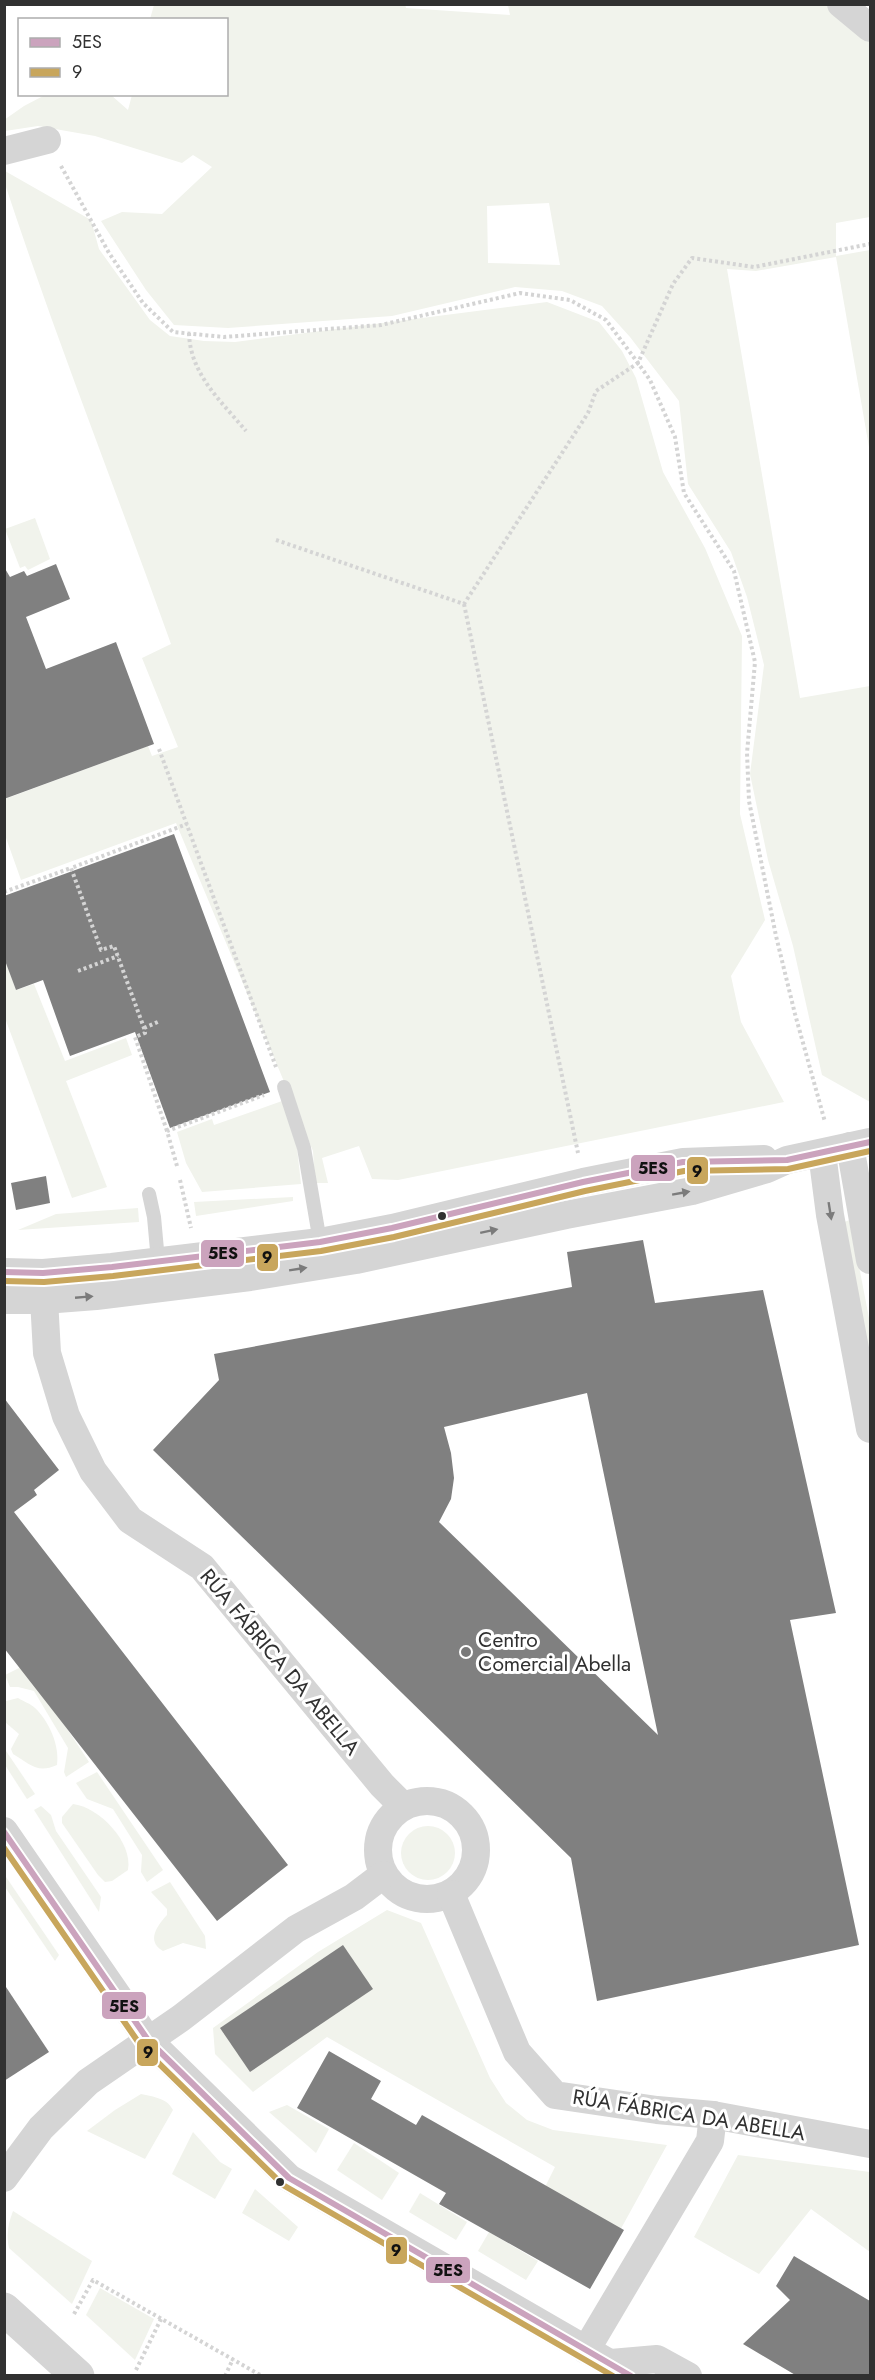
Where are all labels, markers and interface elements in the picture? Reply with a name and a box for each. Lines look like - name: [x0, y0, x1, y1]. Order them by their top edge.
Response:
- legend: [18, 18, 228, 96]
- text: 5ES: [72, 29, 102, 55]
- text: 9: [72, 59, 82, 85]
- line badge: 5ES: [630, 1154, 676, 1182]
- line badge: 9: [686, 1156, 709, 1185]
- text: 5ES: [638, 1157, 668, 1180]
- text: 9: [692, 1160, 702, 1183]
- one-way arrow: [671, 1189, 690, 1198]
- one-way arrow: [825, 1201, 834, 1220]
- unlabelled marker: [436, 1210, 448, 1222]
- one-way arrow: [480, 1226, 499, 1235]
- line badge: 5ES: [200, 1239, 245, 1268]
- text: 5ES: [208, 1242, 238, 1265]
- line badge: 9: [256, 1243, 279, 1272]
- text: 9: [262, 1246, 272, 1269]
- one-way arrow: [289, 1265, 308, 1274]
- one-way arrow: [74, 1292, 93, 1302]
- street label: RÚA FÁBRICA DA ABELLA: [193, 1562, 367, 1762]
- place label: Centro Comercial Abella: [478, 1625, 631, 1679]
- marker: Centro Comercial Abella: [459, 1645, 473, 1659]
- line badge: 5ES: [101, 1991, 147, 2020]
- text: 5ES: [109, 1995, 139, 2018]
- line badge: 9: [136, 2038, 159, 2067]
- text: 9: [143, 2041, 153, 2064]
- street label: RÚA FÁBRICA DA ABELLA: [571, 2082, 808, 2148]
- unlabelled marker: [274, 2176, 286, 2188]
- line badge: 9: [385, 2236, 408, 2265]
- text: 9: [391, 2239, 401, 2262]
- line badge: 5ES: [425, 2256, 471, 2284]
- text: 5ES: [433, 2259, 463, 2282]

